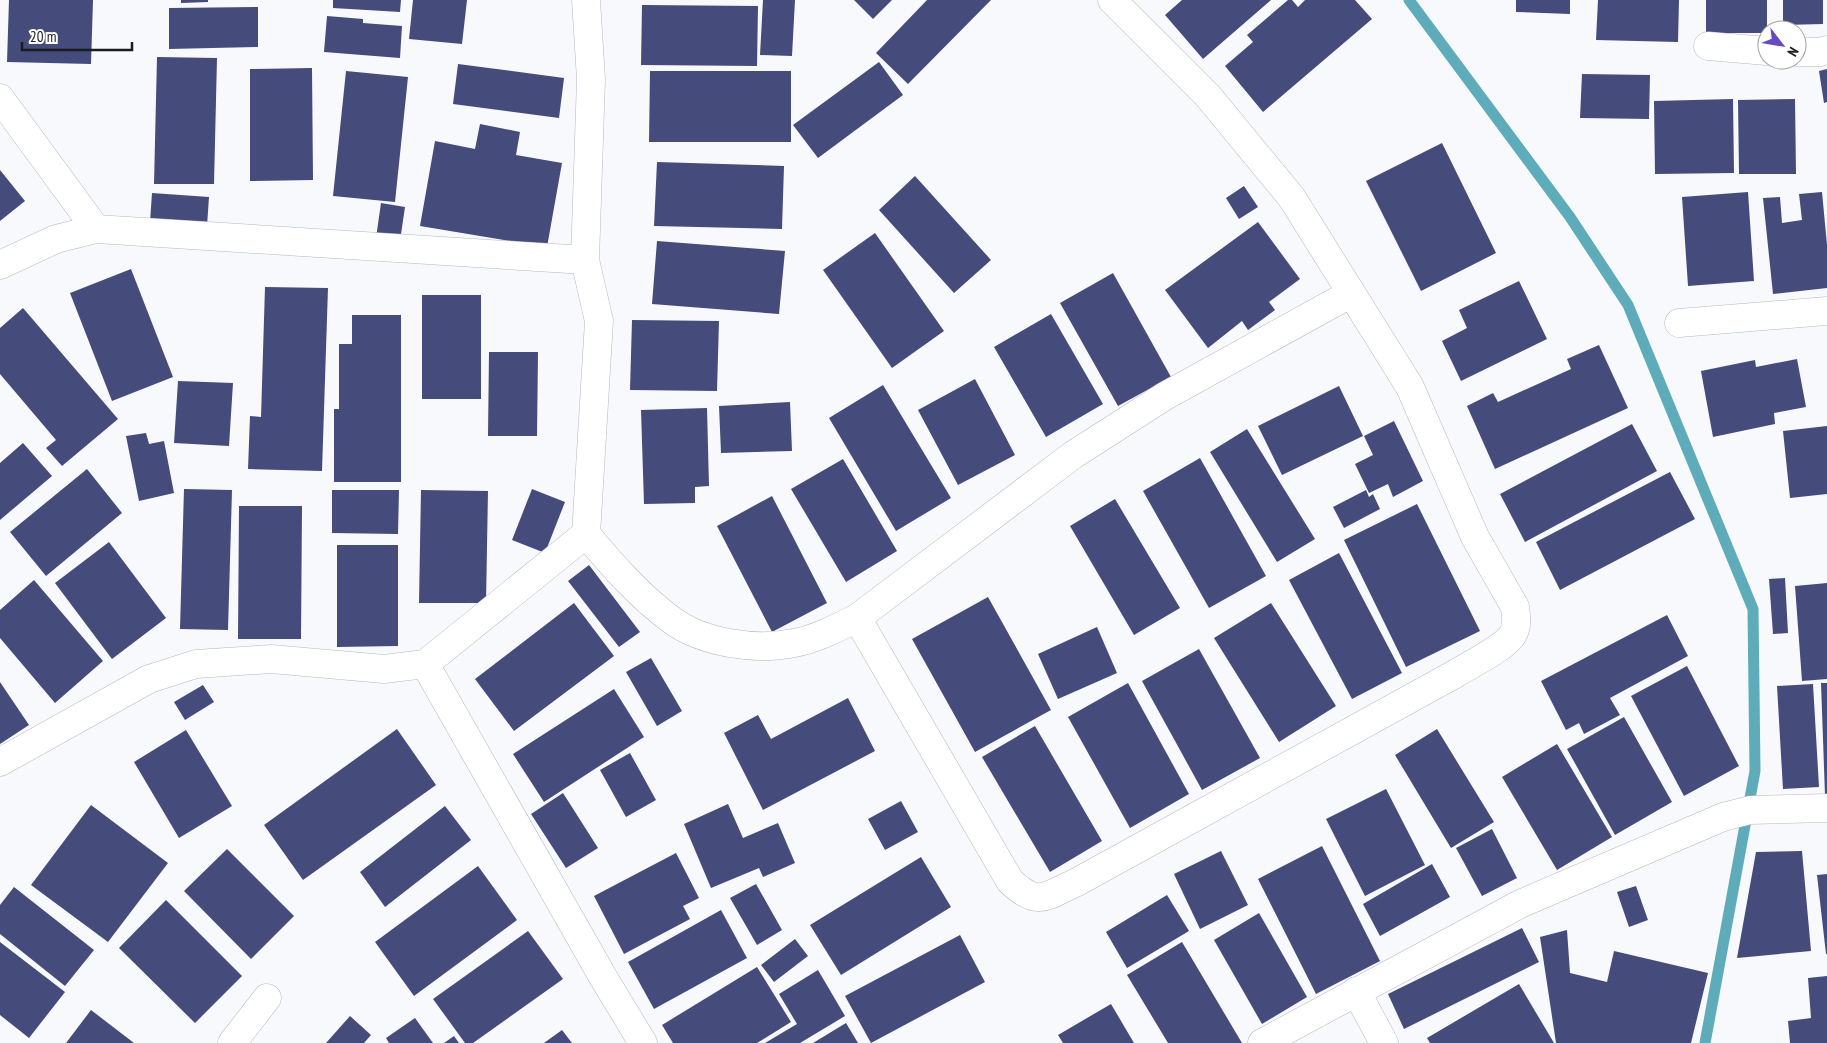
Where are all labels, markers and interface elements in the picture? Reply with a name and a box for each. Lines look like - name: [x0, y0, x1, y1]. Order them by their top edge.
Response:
- scale bar: [22, 20, 132, 52]
- north arrow: [1757, 20, 1807, 70]
- text: 20 m: [30, 27, 56, 46]
- text: N: [1783, 44, 1803, 60]

